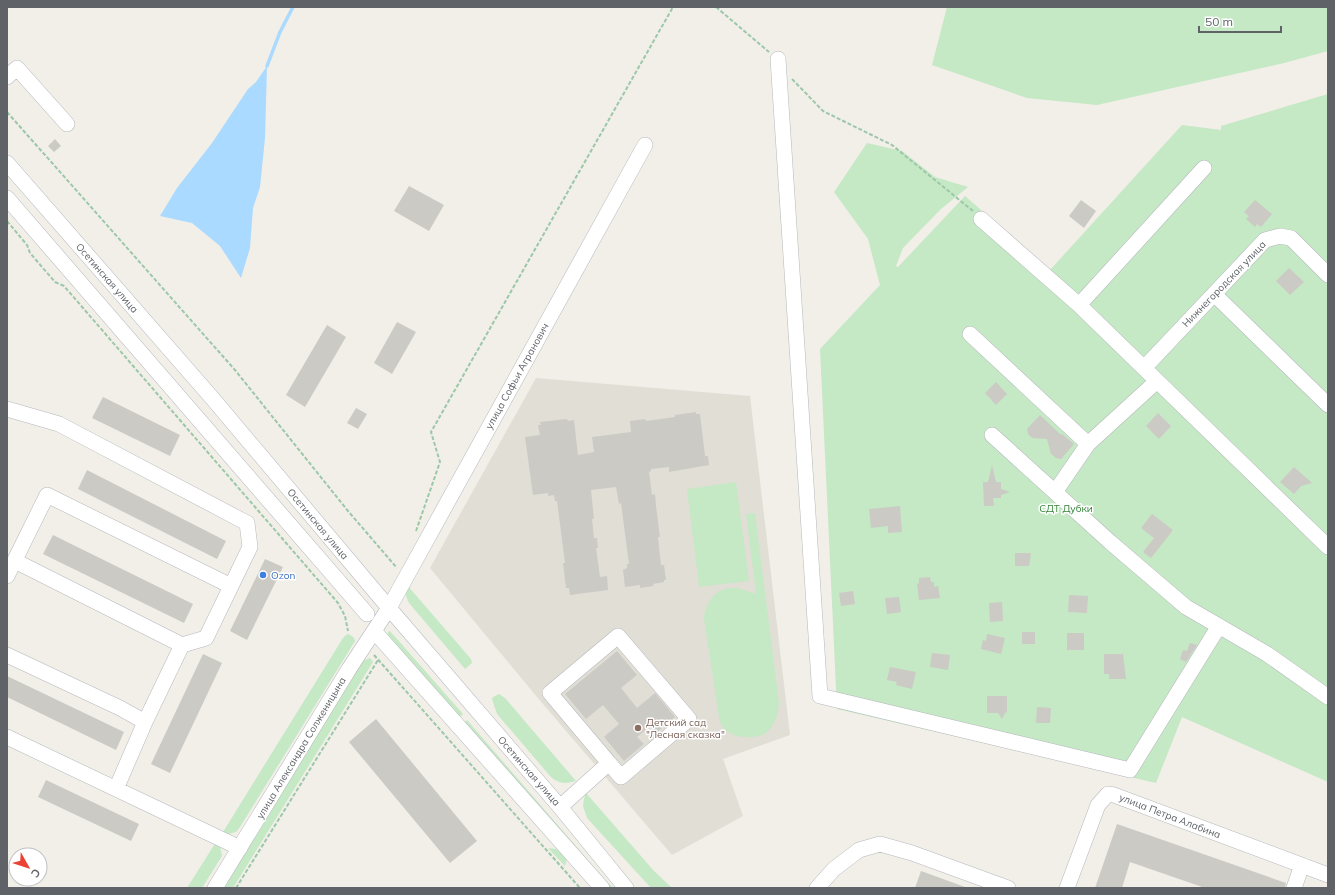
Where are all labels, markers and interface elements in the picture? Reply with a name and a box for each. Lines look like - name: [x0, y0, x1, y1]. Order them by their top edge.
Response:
- scale bar: [1199, 8, 1281, 34]
- text: 50 m: [1205, 14, 1233, 29]
- street label: Нижнегородская улица: [1179, 238, 1269, 330]
- street label: Осетинская улица: [73, 240, 141, 316]
- street label: улица Софьи Агранович: [482, 321, 552, 431]
- street label: Осетинская улица: [285, 486, 351, 562]
- park label: СДТ Дубки: [1039, 502, 1093, 515]
- place label: Ozon: [271, 569, 296, 582]
- marker: Ozon: [258, 570, 268, 580]
- street label: улица Александра Солженицына: [253, 675, 349, 821]
- place label: Детский сад "Лесная сказка": [646, 716, 725, 741]
- marker: Детский сад "Лесная сказка": [633, 723, 643, 733]
- street label: Осетинская улица: [495, 733, 563, 809]
- street label: улица Петра Алабина: [1117, 791, 1223, 841]
- north arrow: [8, 847, 48, 887]
- text: С: [28, 866, 44, 881]

